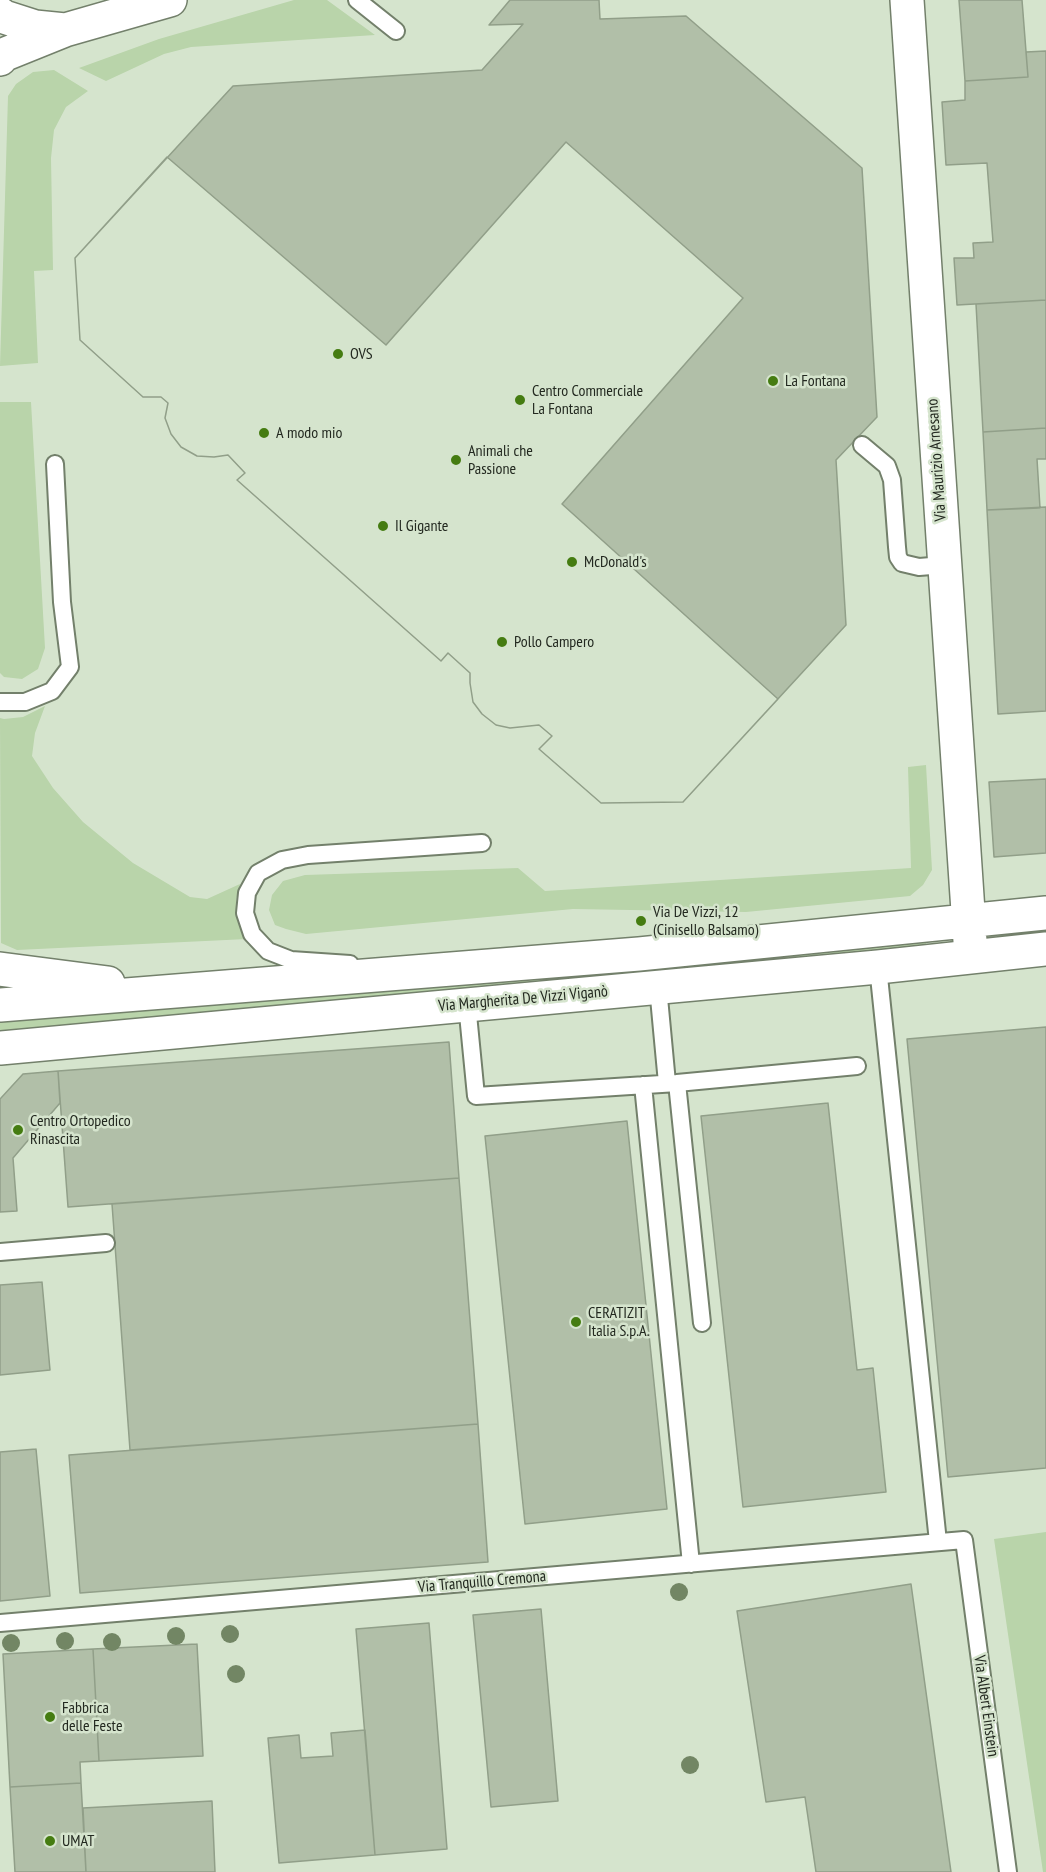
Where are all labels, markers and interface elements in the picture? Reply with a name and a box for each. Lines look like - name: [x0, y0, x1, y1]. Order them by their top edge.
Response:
- place label: OVS: [350, 344, 373, 364]
- marker: OVS: [331, 347, 345, 361]
- place label: La Fontana: [785, 371, 846, 391]
- marker: La Fontana: [766, 374, 780, 388]
- place label: Centro Commerciale La Fontana: [532, 381, 643, 419]
- marker: Centro Commerciale La Fontana: [513, 393, 527, 407]
- street label: Via Maurizio Arnesano: [923, 398, 951, 522]
- place label: A modo mio: [276, 423, 342, 443]
- marker: A modo mio: [257, 426, 271, 440]
- place label: Animali che Passione: [468, 441, 533, 479]
- marker: Animali che Passione: [449, 453, 463, 467]
- place label: Il Gigante: [395, 516, 448, 536]
- marker: Il Gigante: [376, 519, 390, 533]
- place label: McDonald's: [584, 552, 647, 572]
- marker: McDonald's: [565, 555, 579, 569]
- place label: Pollo Campero: [514, 632, 594, 652]
- marker: Pollo Campero: [495, 635, 509, 649]
- place label: Via De Vizzi, 12 (Cinisello Balsamo): [653, 902, 758, 940]
- marker: Via De Vizzi, 12 (Cinisello Balsamo): [634, 914, 648, 928]
- street label: Via Margherita De Vizzi Viganò: [437, 982, 609, 1016]
- place label: Centro Ortopedico Rinascita: [30, 1111, 131, 1149]
- marker: Centro Ortopedico Rinascita: [11, 1123, 25, 1137]
- place label: CERATIZIT Italia S.p.A.: [588, 1303, 650, 1341]
- marker: CERATIZIT Italia S.p.A.: [569, 1315, 583, 1329]
- street label: Via Tranquillo Cremona: [417, 1567, 547, 1597]
- street label: Via Albert Einstein: [969, 1654, 1003, 1758]
- place label: Fabbrica delle Feste: [62, 1698, 122, 1736]
- marker: Fabbrica delle Feste: [43, 1710, 57, 1724]
- place label: UMAT: [62, 1831, 94, 1851]
- marker: UMAT: [43, 1834, 57, 1848]

